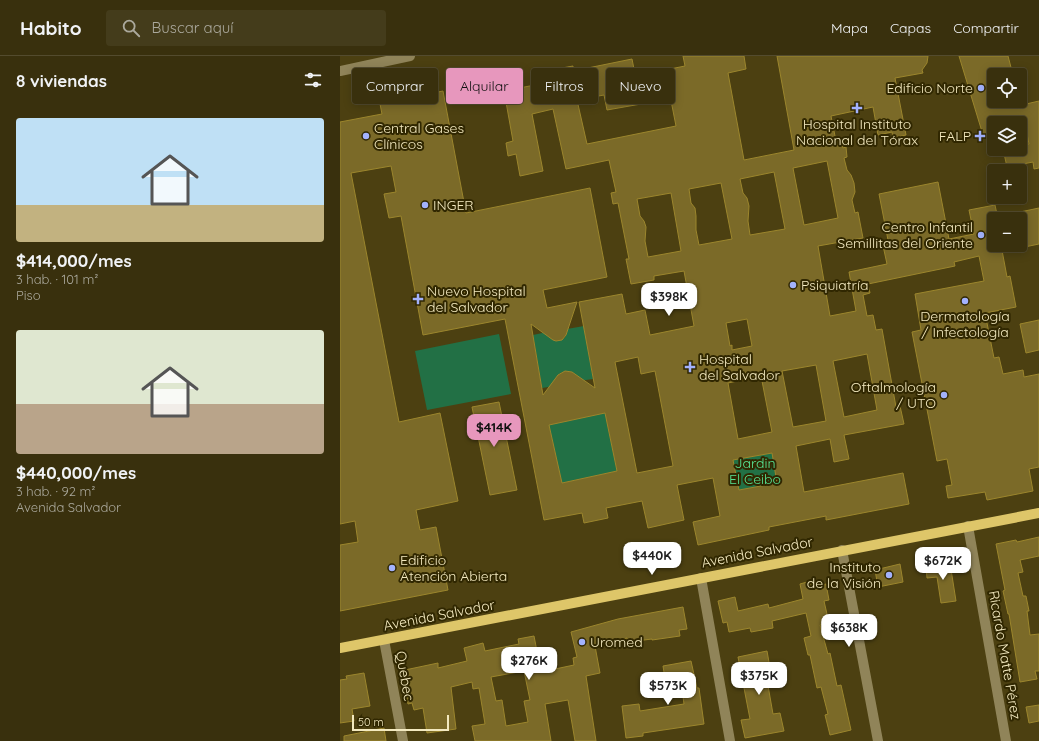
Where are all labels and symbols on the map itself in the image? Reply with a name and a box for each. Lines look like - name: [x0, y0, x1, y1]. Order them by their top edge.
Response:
- place label: Edificio Norte: [886, 79, 973, 97]
- marker: Edificio Norte: [976, 83, 986, 93]
- marker: Hospital Instituto Nacional del Tórax: [851, 102, 863, 114]
- place label: Hospital Instituto Nacional del Tórax: [796, 115, 918, 149]
- place label: Central Gases Clínicos: [374, 119, 464, 153]
- place label: FALP: [939, 127, 971, 145]
- marker: FALP: [974, 130, 986, 142]
- marker: Central Gases Clínicos: [361, 131, 371, 141]
- place label: INGER: [433, 196, 474, 214]
- marker: INGER: [420, 200, 430, 210]
- place label: Centro Infantil Semillitas del Oriente: [837, 218, 973, 252]
- marker: Centro Infantil Semillitas del Oriente: [976, 230, 986, 240]
- place label: Psiquiatría: [801, 276, 868, 294]
- marker: Psiquiatría: [788, 280, 798, 290]
- place label: Nuevo Hospital del Salvador: [427, 282, 526, 316]
- pin: $398K: [641, 283, 697, 317]
- marker: Nuevo Hospital del Salvador: [412, 293, 424, 305]
- marker: Dermatología / Infectología: [960, 296, 970, 306]
- place label: Dermatología / Infectología: [920, 307, 1010, 341]
- place label: Hospital del Salvador: [699, 350, 780, 384]
- marker: Hospital del Salvador: [684, 361, 696, 373]
- place label: Oftalmología / UTO: [851, 378, 936, 412]
- marker: Oftalmología / UTO: [939, 390, 949, 400]
- pin: $414K: [466, 414, 522, 448]
- park label: Jardin El Ceibo: [729, 454, 781, 488]
- street label: Avenida Salvador: [700, 532, 815, 572]
- pin: $440K: [624, 542, 680, 576]
- pin: $672K: [915, 547, 971, 581]
- place label: Edificio Atención Abierta: [400, 551, 507, 585]
- place label: Instituto de la Visión: [807, 558, 881, 592]
- marker: Edificio Atención Abierta: [387, 563, 397, 573]
- marker: Instituto de la Visión: [884, 570, 894, 580]
- street label: Ricardo Matte Pérez: [985, 589, 1025, 721]
- street label: Avenida Salvador: [382, 595, 497, 635]
- pin: $638K: [821, 614, 877, 648]
- place label: Uromed: [590, 633, 643, 651]
- marker: Uromed: [577, 637, 587, 647]
- pin: $276K: [501, 647, 557, 681]
- street label: Quebec: [392, 650, 418, 702]
- pin: $375K: [731, 662, 787, 696]
- pin: $573K: [640, 672, 696, 706]
- scale bar: [352, 713, 449, 732]

